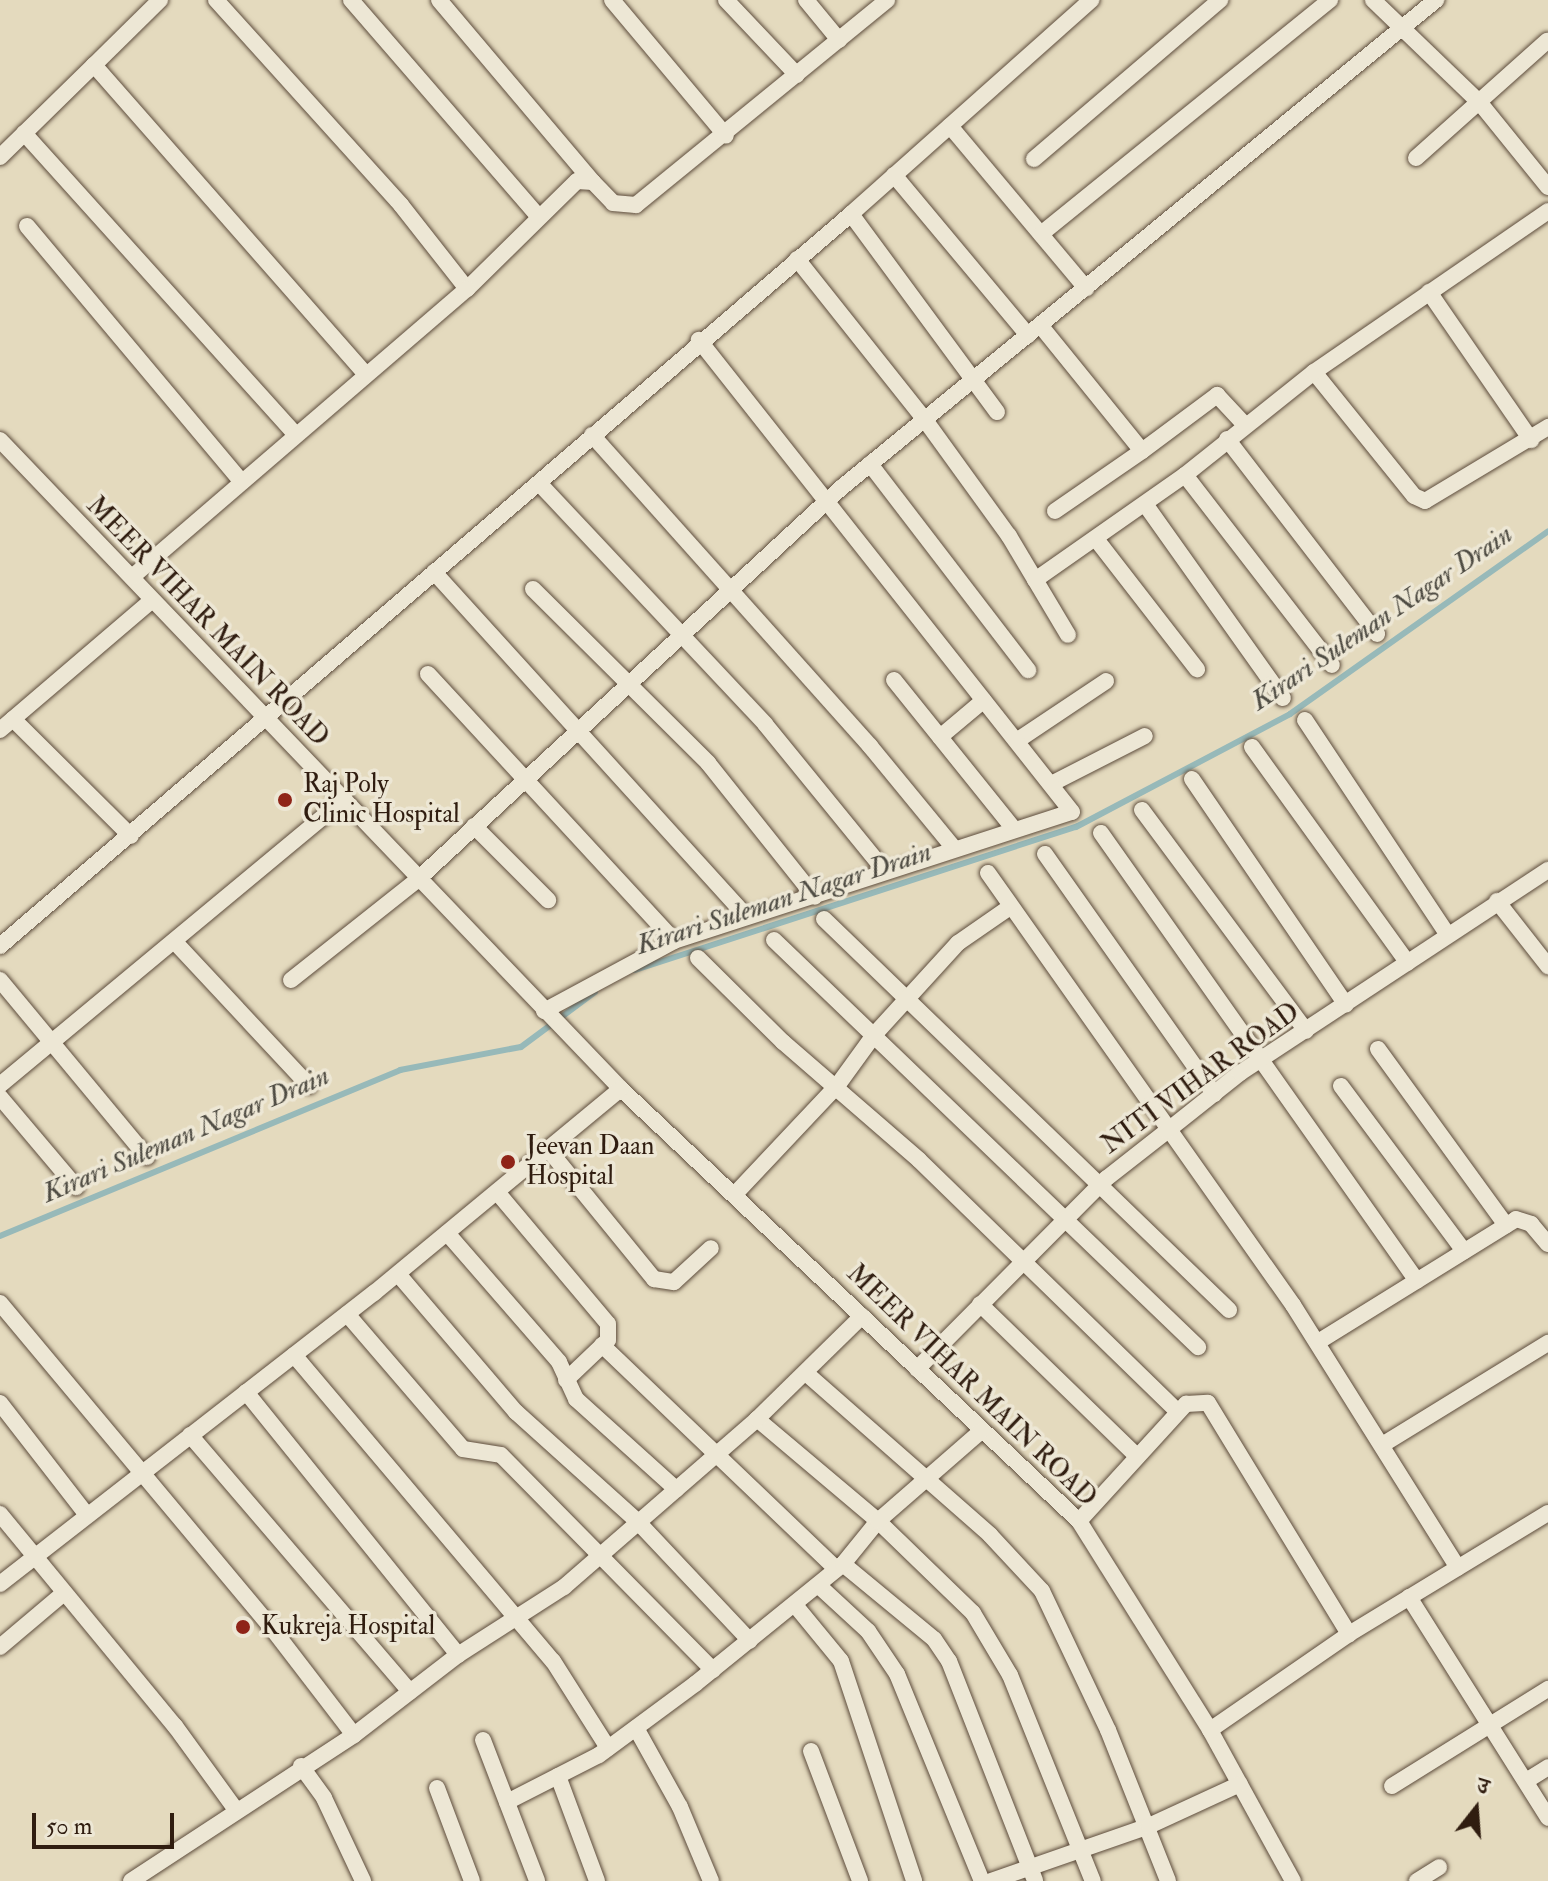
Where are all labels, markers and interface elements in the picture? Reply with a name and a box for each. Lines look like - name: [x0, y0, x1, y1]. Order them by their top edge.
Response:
- street label: MEER VIHAR MAIN ROAD: [79, 491, 335, 753]
- water label: Kirari Suleman Nagar Drain: [1245, 518, 1519, 718]
- place label: Raj Poly Clinic Hospital: [303, 769, 460, 830]
- marker: Raj Poly Clinic Hospital: [274, 789, 296, 811]
- water label: Kirari Suleman Nagar Drain: [632, 835, 936, 963]
- street label: NITI VIHAR ROAD: [1096, 997, 1306, 1161]
- water label: Kirari Suleman Nagar Drain: [37, 1059, 335, 1211]
- place label: Jeevan Daan Hospital: [526, 1131, 654, 1192]
- marker: Jeevan Daan Hospital: [497, 1151, 519, 1173]
- street label: MEER VIHAR MAIN ROAD: [840, 1258, 1102, 1514]
- place label: Kukreja Hospital: [261, 1611, 435, 1643]
- marker: Kukreja Hospital: [232, 1616, 254, 1638]
- north arrow: [1436, 1769, 1516, 1849]
- text: उ: [1474, 1771, 1492, 1801]
- scale bar: [36, 1797, 178, 1847]
- text: 50 m: [46, 1811, 92, 1842]

